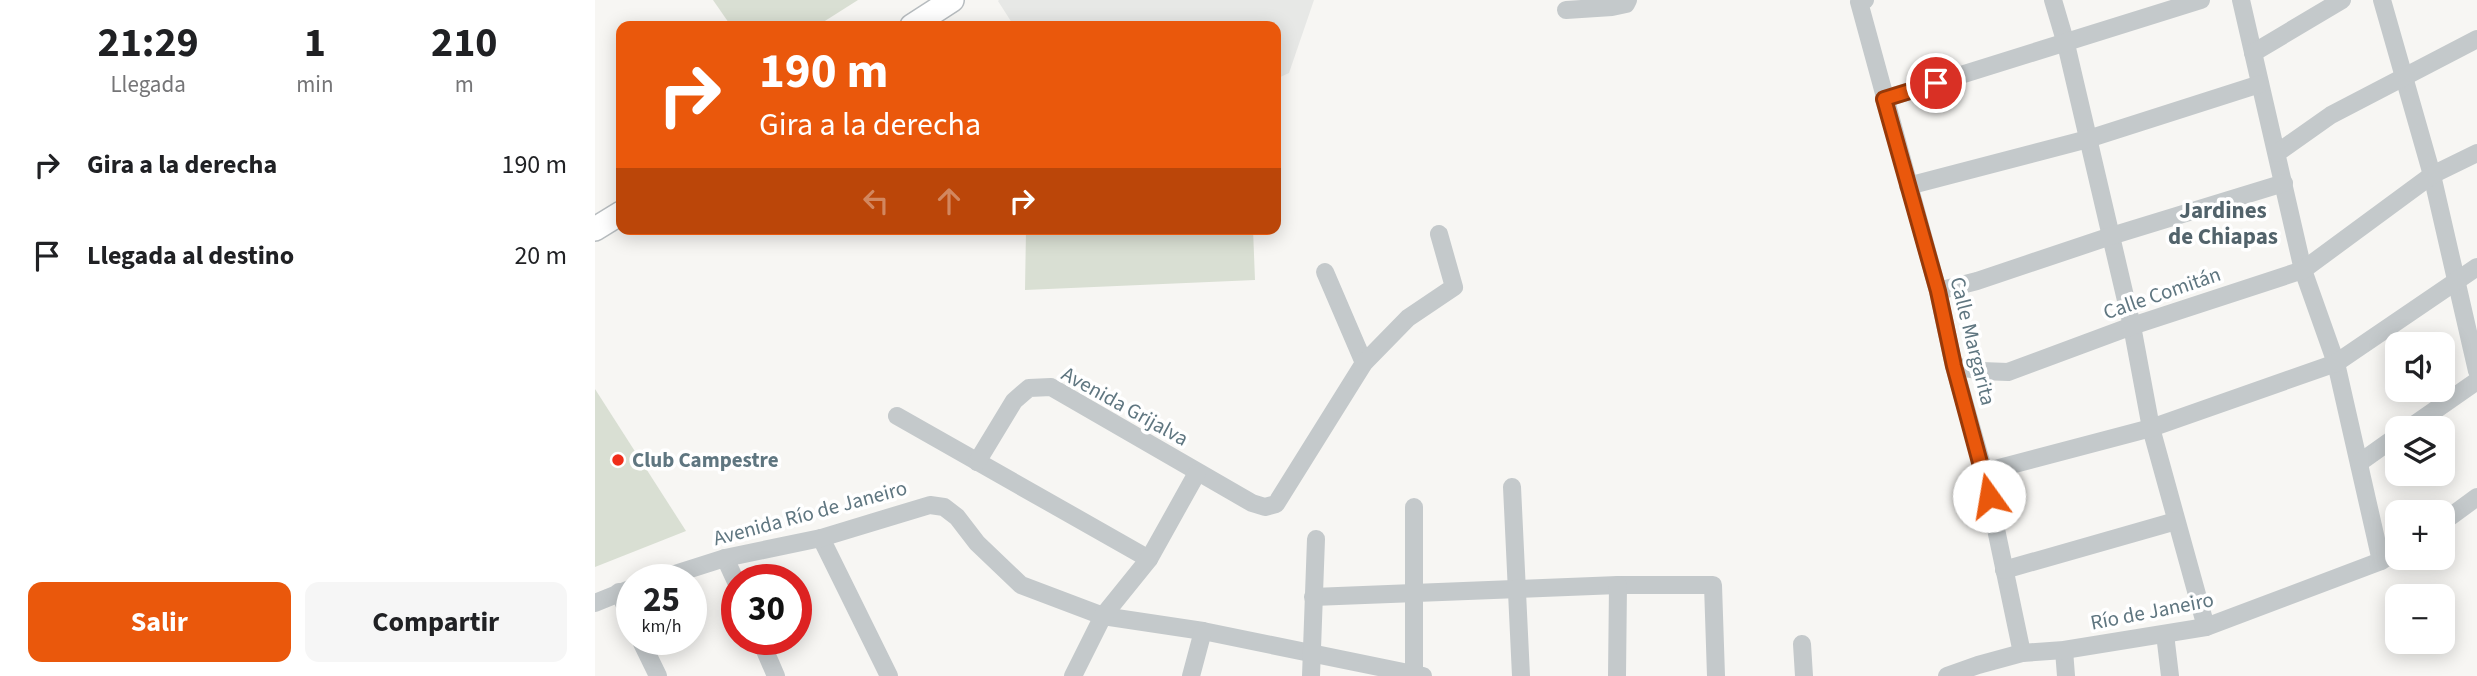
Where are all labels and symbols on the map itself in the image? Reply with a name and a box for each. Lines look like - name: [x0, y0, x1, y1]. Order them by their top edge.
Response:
- pin: [1906, 53, 1966, 113]
- district label: Jardines de Chiapas: [2168, 194, 2278, 253]
- street label: Calle Comitán: [2099, 259, 2225, 327]
- street label: Calle Margarita: [1943, 274, 2003, 408]
- street label: Avenida Grijalva: [1056, 359, 1194, 453]
- place label: Club Campestre: [632, 445, 779, 475]
- marker: Club Campestre: [610, 452, 626, 468]
- position arrow: [1952, 459, 2026, 533]
- street label: Avenida Río de Janeiro: [710, 473, 910, 553]
- speed limit sign: 30: [721, 564, 812, 655]
- street label: Río de Janeiro: [2088, 584, 2216, 638]

